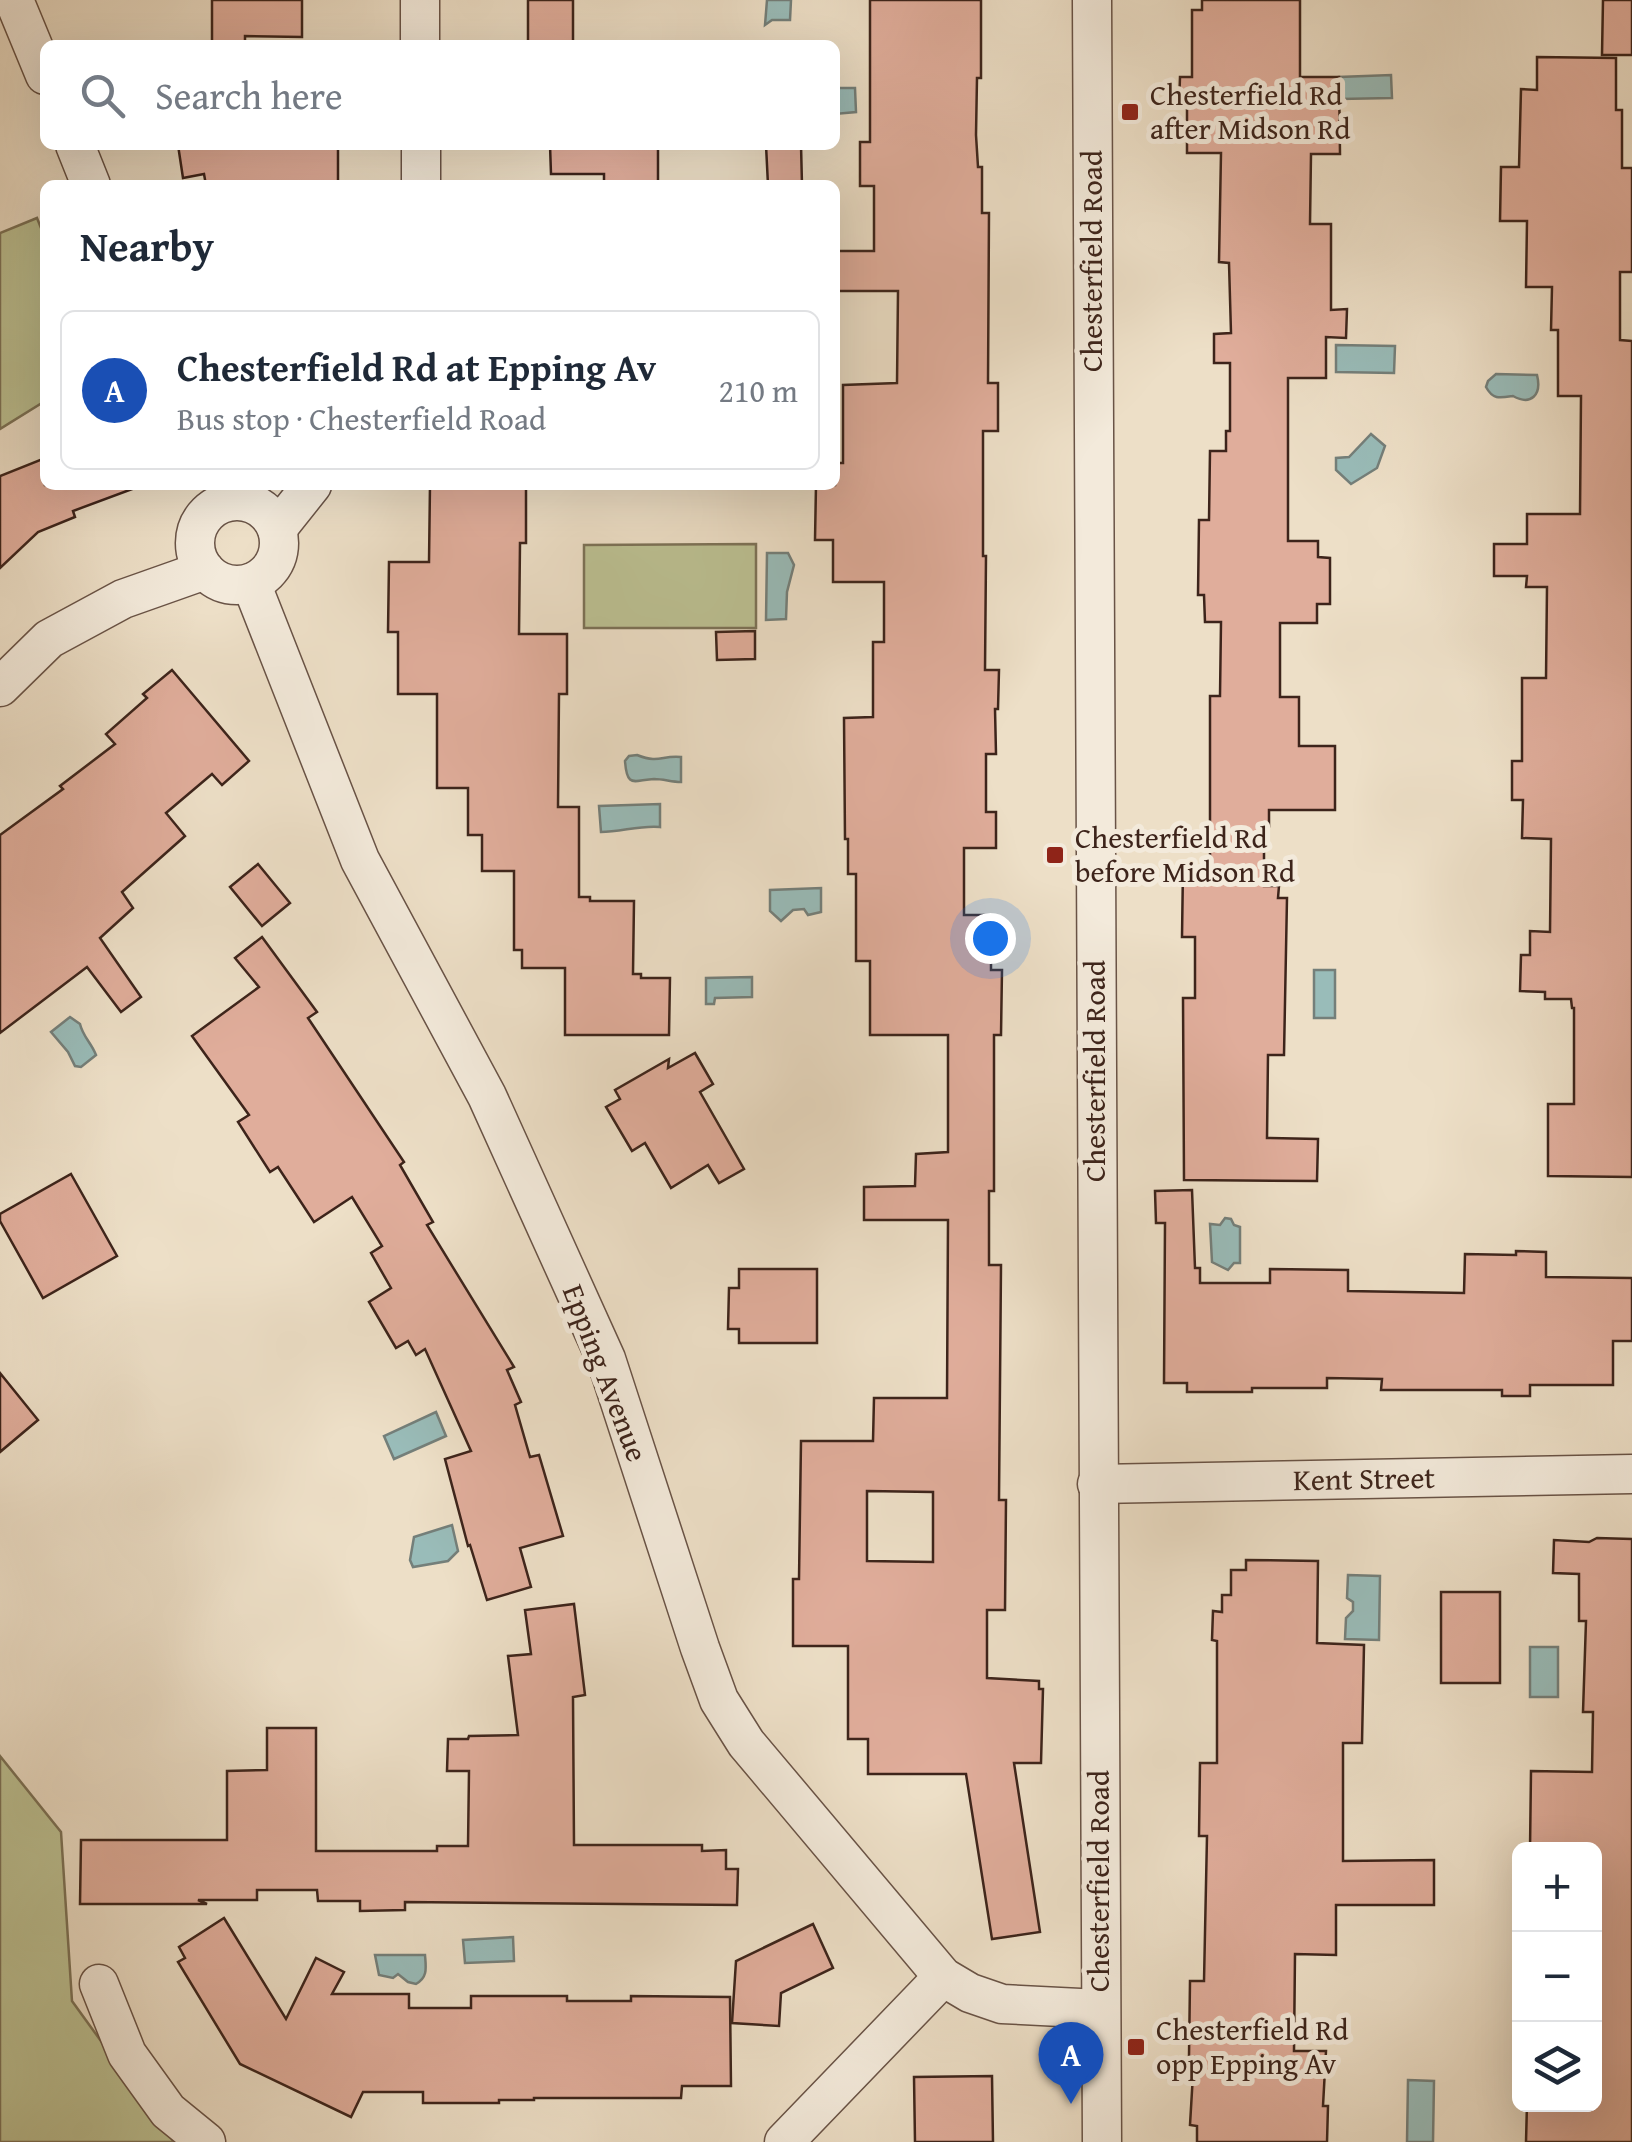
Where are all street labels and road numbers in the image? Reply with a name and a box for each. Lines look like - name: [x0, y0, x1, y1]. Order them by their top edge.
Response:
- street label: Chesterfield Road: [1069, 150, 1113, 372]
- street label: Chesterfield Road: [1072, 960, 1116, 1182]
- street label: Epping Avenue: [552, 1278, 660, 1468]
- street label: Kent Street: [1293, 1455, 1436, 1501]
- street label: Chesterfield Road: [1076, 1770, 1120, 1992]

